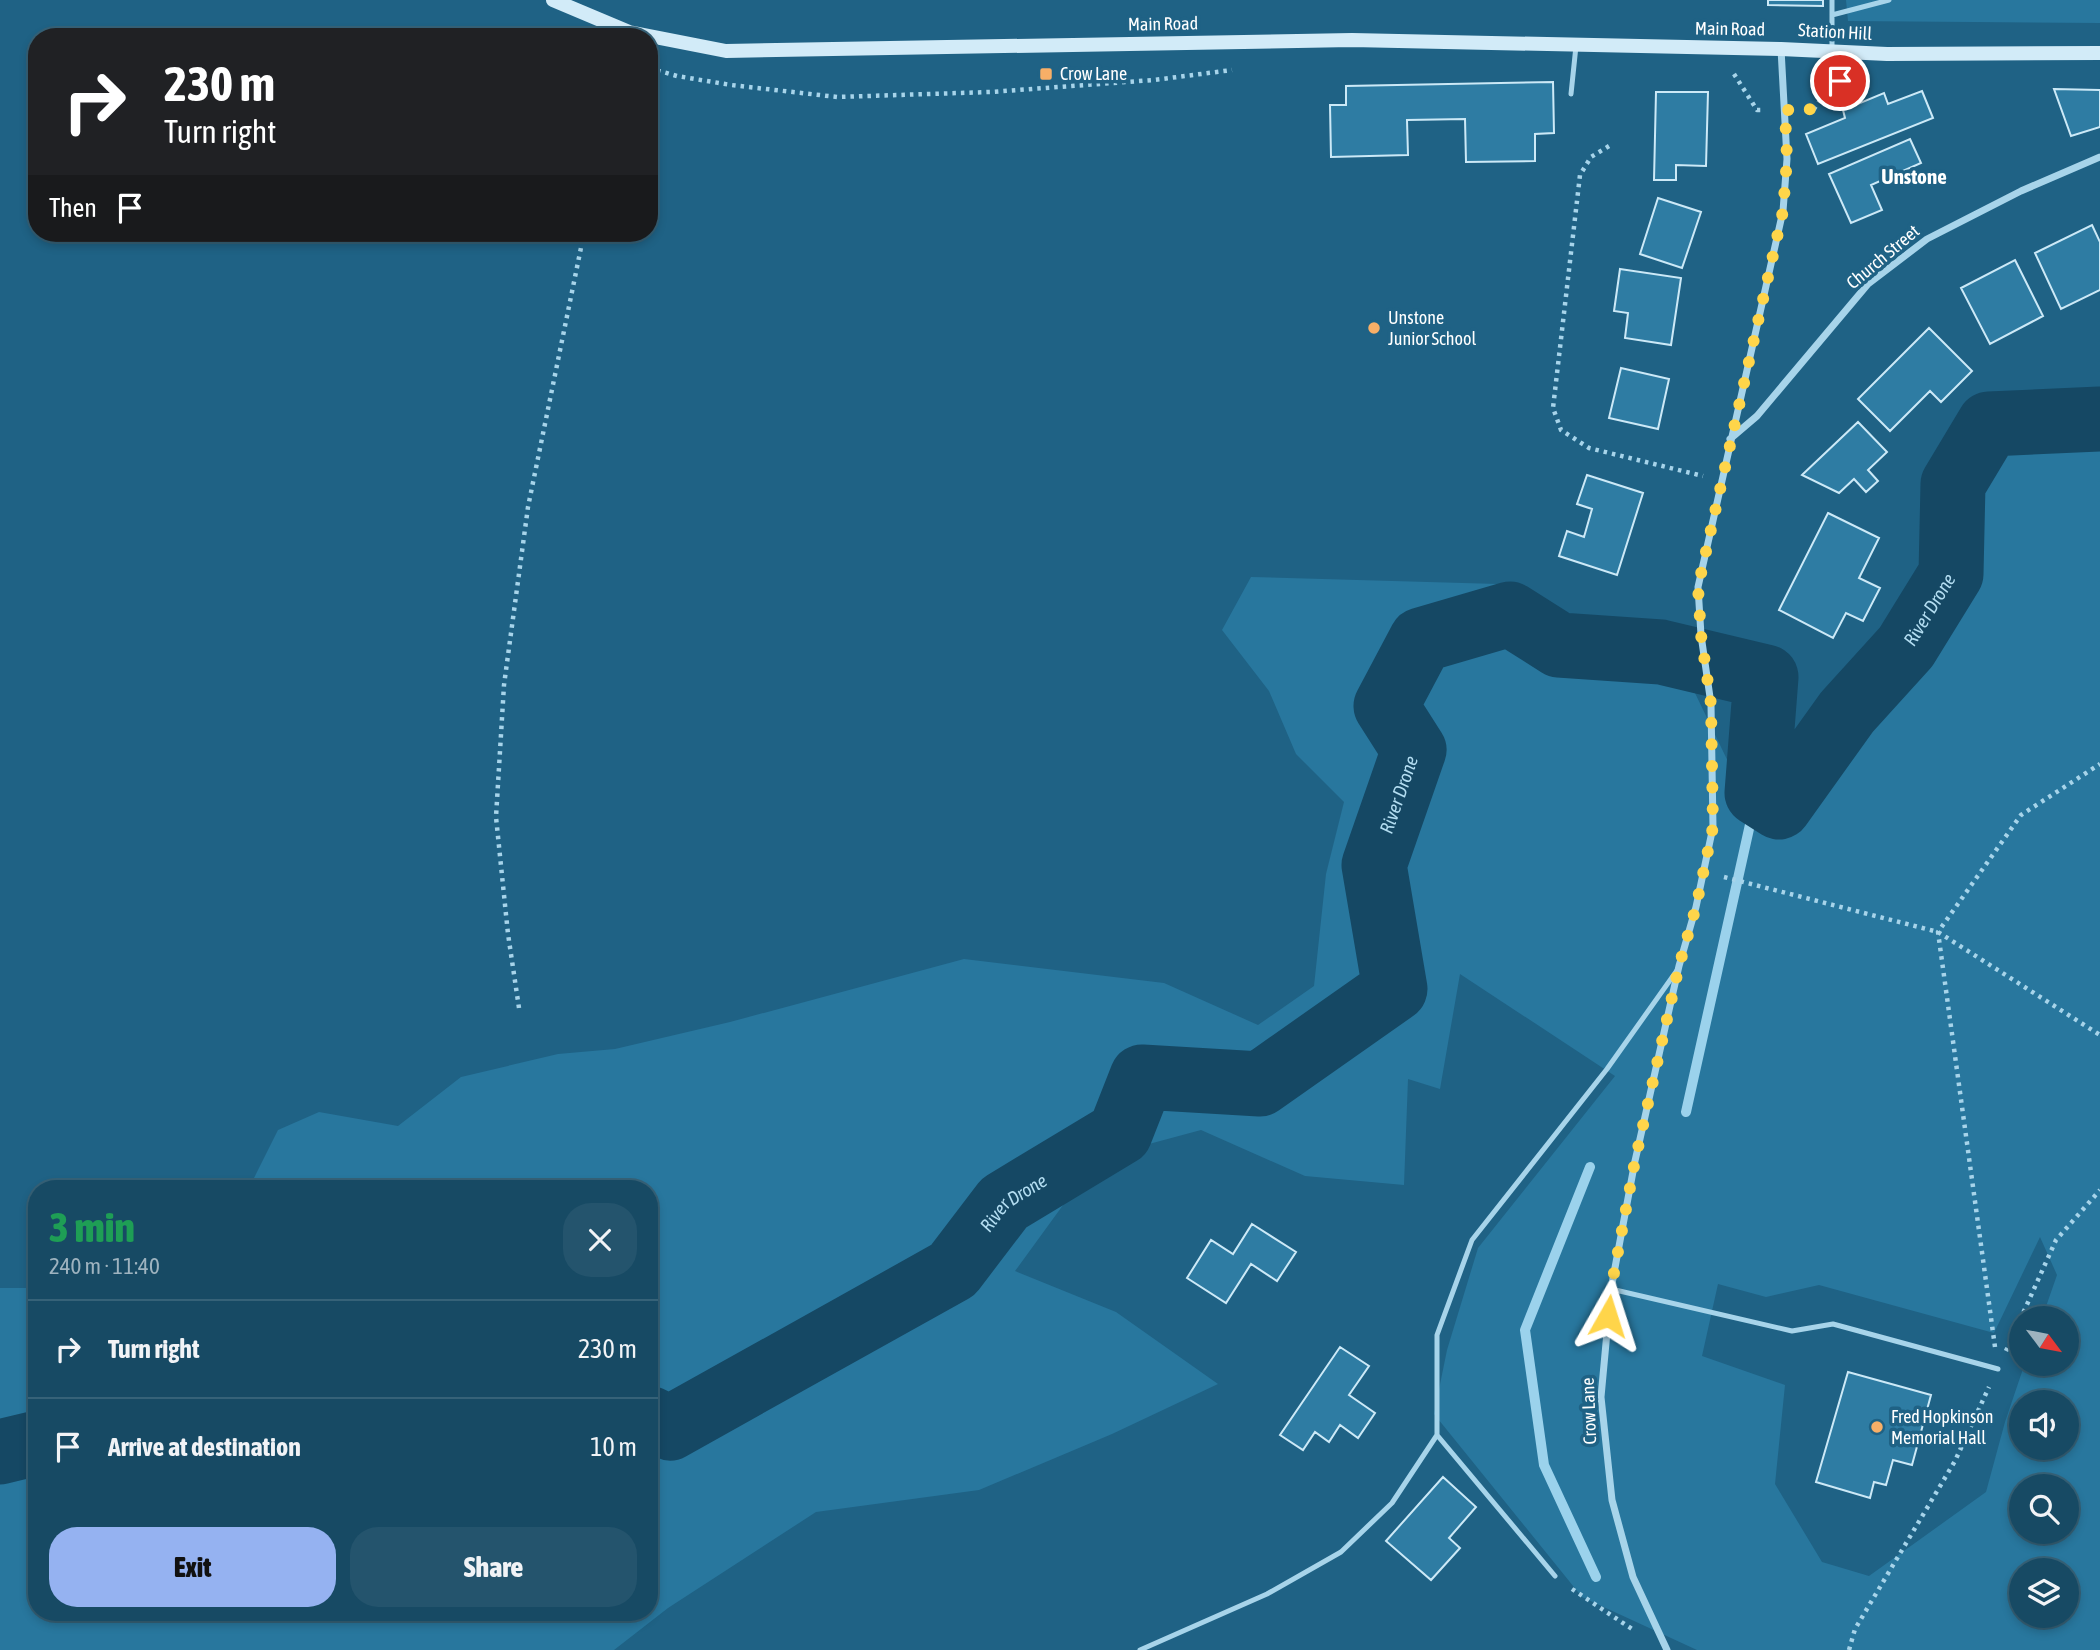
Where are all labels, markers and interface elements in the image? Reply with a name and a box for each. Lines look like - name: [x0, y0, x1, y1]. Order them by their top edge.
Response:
- street label: Main Road: [1128, 12, 1198, 35]
- street label: Main Road: [1695, 17, 1765, 40]
- street label: Station Hill: [1797, 19, 1873, 44]
- pin: [1810, 51, 1870, 111]
- text: 230 m: [164, 55, 275, 111]
- icon: right: [49, 56, 140, 147]
- icon: arrive: [1821, 62, 1859, 100]
- place label: Crow Lane: [1060, 63, 1127, 84]
- marker: Crow Lane: [1038, 66, 1054, 82]
- text: Turn right: [164, 113, 277, 150]
- district label: Unstone: [1881, 164, 1947, 188]
- icon: arrive: [111, 189, 149, 227]
- text: Then: [49, 193, 97, 223]
- street label: Church Street: [1842, 220, 1923, 293]
- place label: Unstone Junior School: [1388, 307, 1476, 349]
- marker: Unstone Junior School: [1366, 320, 1382, 336]
- water label: River Drone: [1899, 569, 1960, 650]
- water label: River Drone: [1375, 753, 1422, 836]
- water label: River Drone: [975, 1169, 1051, 1236]
- text: 3 min: [49, 1203, 135, 1251]
- button: close: [563, 1203, 637, 1277]
- text: 240 m · 11:40: [49, 1253, 160, 1279]
- position arrow: [1571, 1279, 1645, 1353]
- north arrow: [2009, 1306, 2079, 1376]
- map controls: [2009, 1306, 2079, 1628]
- icon: right: [49, 1330, 87, 1368]
- text: Turn right: [108, 1334, 199, 1364]
- text: 230 m: [578, 1334, 637, 1364]
- street label: Crow Lane: [1577, 1377, 1600, 1445]
- button: sound: [2009, 1390, 2079, 1460]
- place label: Fred Hopkinson Memorial Hall: [1891, 1406, 1994, 1448]
- marker: Fred Hopkinson Memorial Hall: [1869, 1419, 1885, 1435]
- icon: arrive: [49, 1428, 87, 1466]
- text: Arrive at destination: [108, 1432, 301, 1462]
- text: 10 m: [590, 1432, 637, 1462]
- button: search: [2009, 1474, 2079, 1544]
- button: Exit: [49, 1527, 336, 1607]
- button: Share: [350, 1527, 637, 1607]
- button: layers: [2009, 1558, 2079, 1628]

